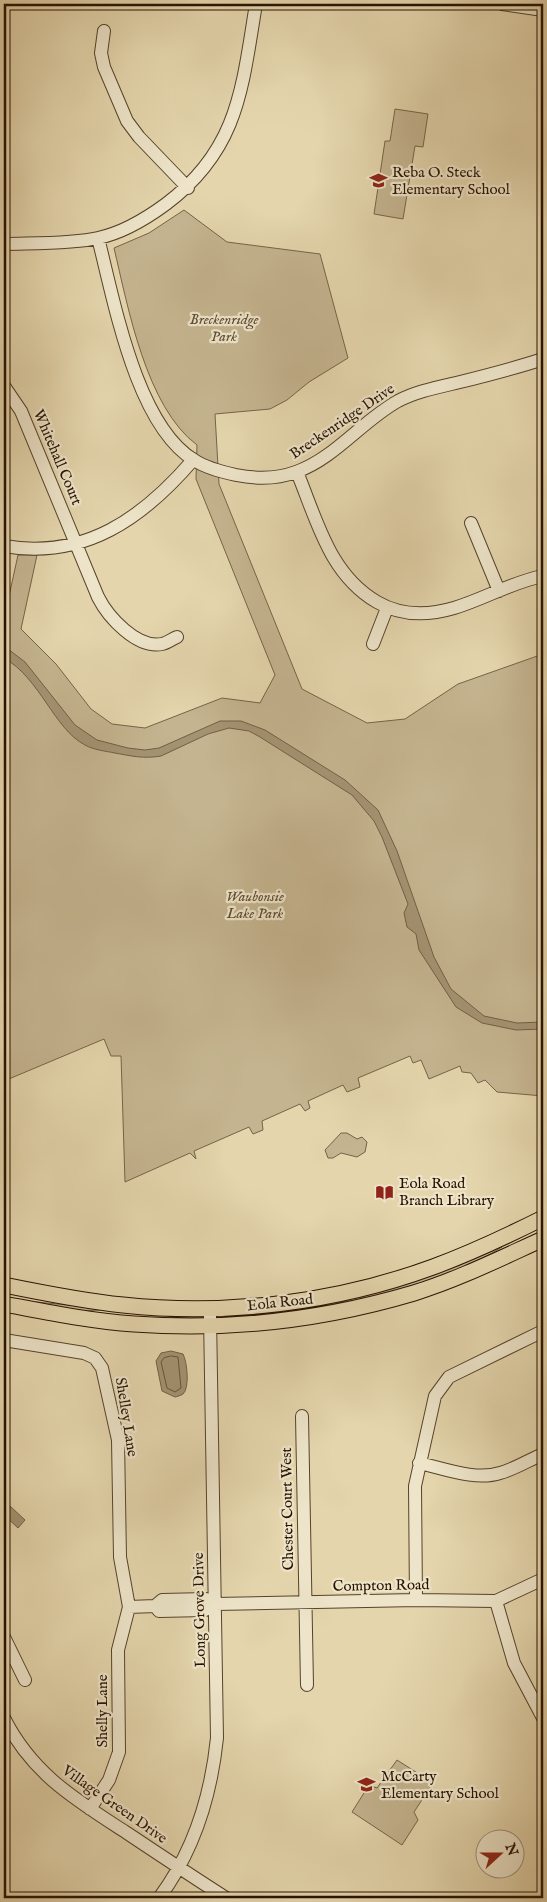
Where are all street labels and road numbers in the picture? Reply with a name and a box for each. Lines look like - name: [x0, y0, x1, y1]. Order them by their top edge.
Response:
- street label: Breckenridge Drive: [286, 379, 398, 463]
- street label: Whitehall Court: [29, 406, 86, 508]
- street label: Eola Road: [246, 1289, 315, 1315]
- street label: Shelley Lane: [111, 1376, 142, 1458]
- street label: Chester Court West: [277, 1447, 298, 1571]
- street label: Long Grove Drive: [189, 1552, 210, 1668]
- street label: Compton Road: [332, 1575, 431, 1596]
- street label: Shelly Lane: [93, 1674, 112, 1748]
- street label: Village Green Drive: [58, 1760, 171, 1848]

